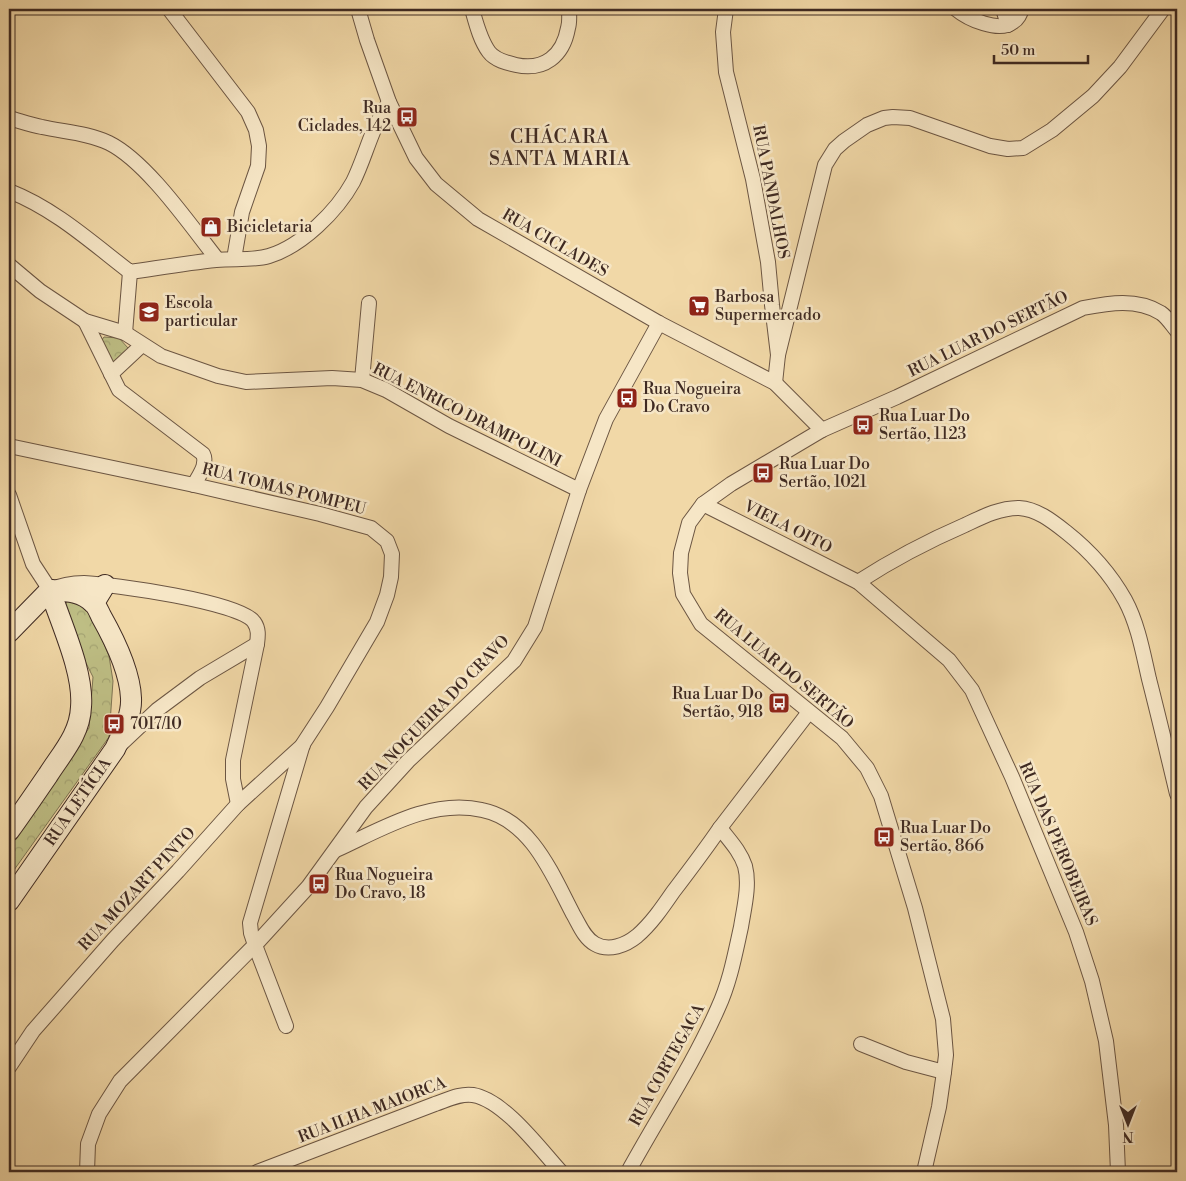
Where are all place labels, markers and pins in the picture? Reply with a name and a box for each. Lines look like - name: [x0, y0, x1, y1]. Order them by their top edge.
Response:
- place label: Rua Ciclades, 142: [298, 98, 392, 136]
- bus stop icon: Rua Ciclades, 142: [395, 105, 419, 129]
- shop icon: Bicicletaria: [199, 215, 223, 239]
- place label: Bicicletaria: [226, 217, 313, 237]
- place label: Barbosa Supermercado: [714, 287, 821, 325]
- place label: Escola particular: [165, 293, 238, 331]
- supermarket icon: Barbosa Supermercado: [687, 294, 711, 318]
- school or university icon: Escola particular: [137, 300, 161, 324]
- place label: Rua Nogueira Do Cravo: [643, 379, 742, 417]
- bus stop icon: Rua Nogueira Do Cravo: [615, 386, 639, 410]
- place label: Rua Luar Do Sertão, 1123: [879, 406, 970, 444]
- bus stop icon: Rua Luar Do Sertão, 1123: [851, 413, 875, 437]
- place label: Rua Luar Do Sertão, 1021: [779, 454, 870, 492]
- bus stop icon: Rua Luar Do Sertão, 1021: [751, 461, 775, 485]
- place label: Rua Luar Do Sertão, 918: [672, 684, 763, 722]
- bus stop icon: Rua Luar Do Sertão, 918: [767, 691, 791, 715]
- bus stop icon: 7017/10: [102, 712, 126, 736]
- place label: 7017/10: [130, 714, 182, 734]
- place label: Rua Luar Do Sertão, 866: [900, 818, 991, 856]
- bus stop icon: Rua Luar Do Sertão, 866: [872, 825, 896, 849]
- place label: Rua Nogueira Do Cravo, 18: [335, 865, 434, 903]
- bus stop icon: Rua Nogueira Do Cravo, 18: [307, 872, 331, 896]

